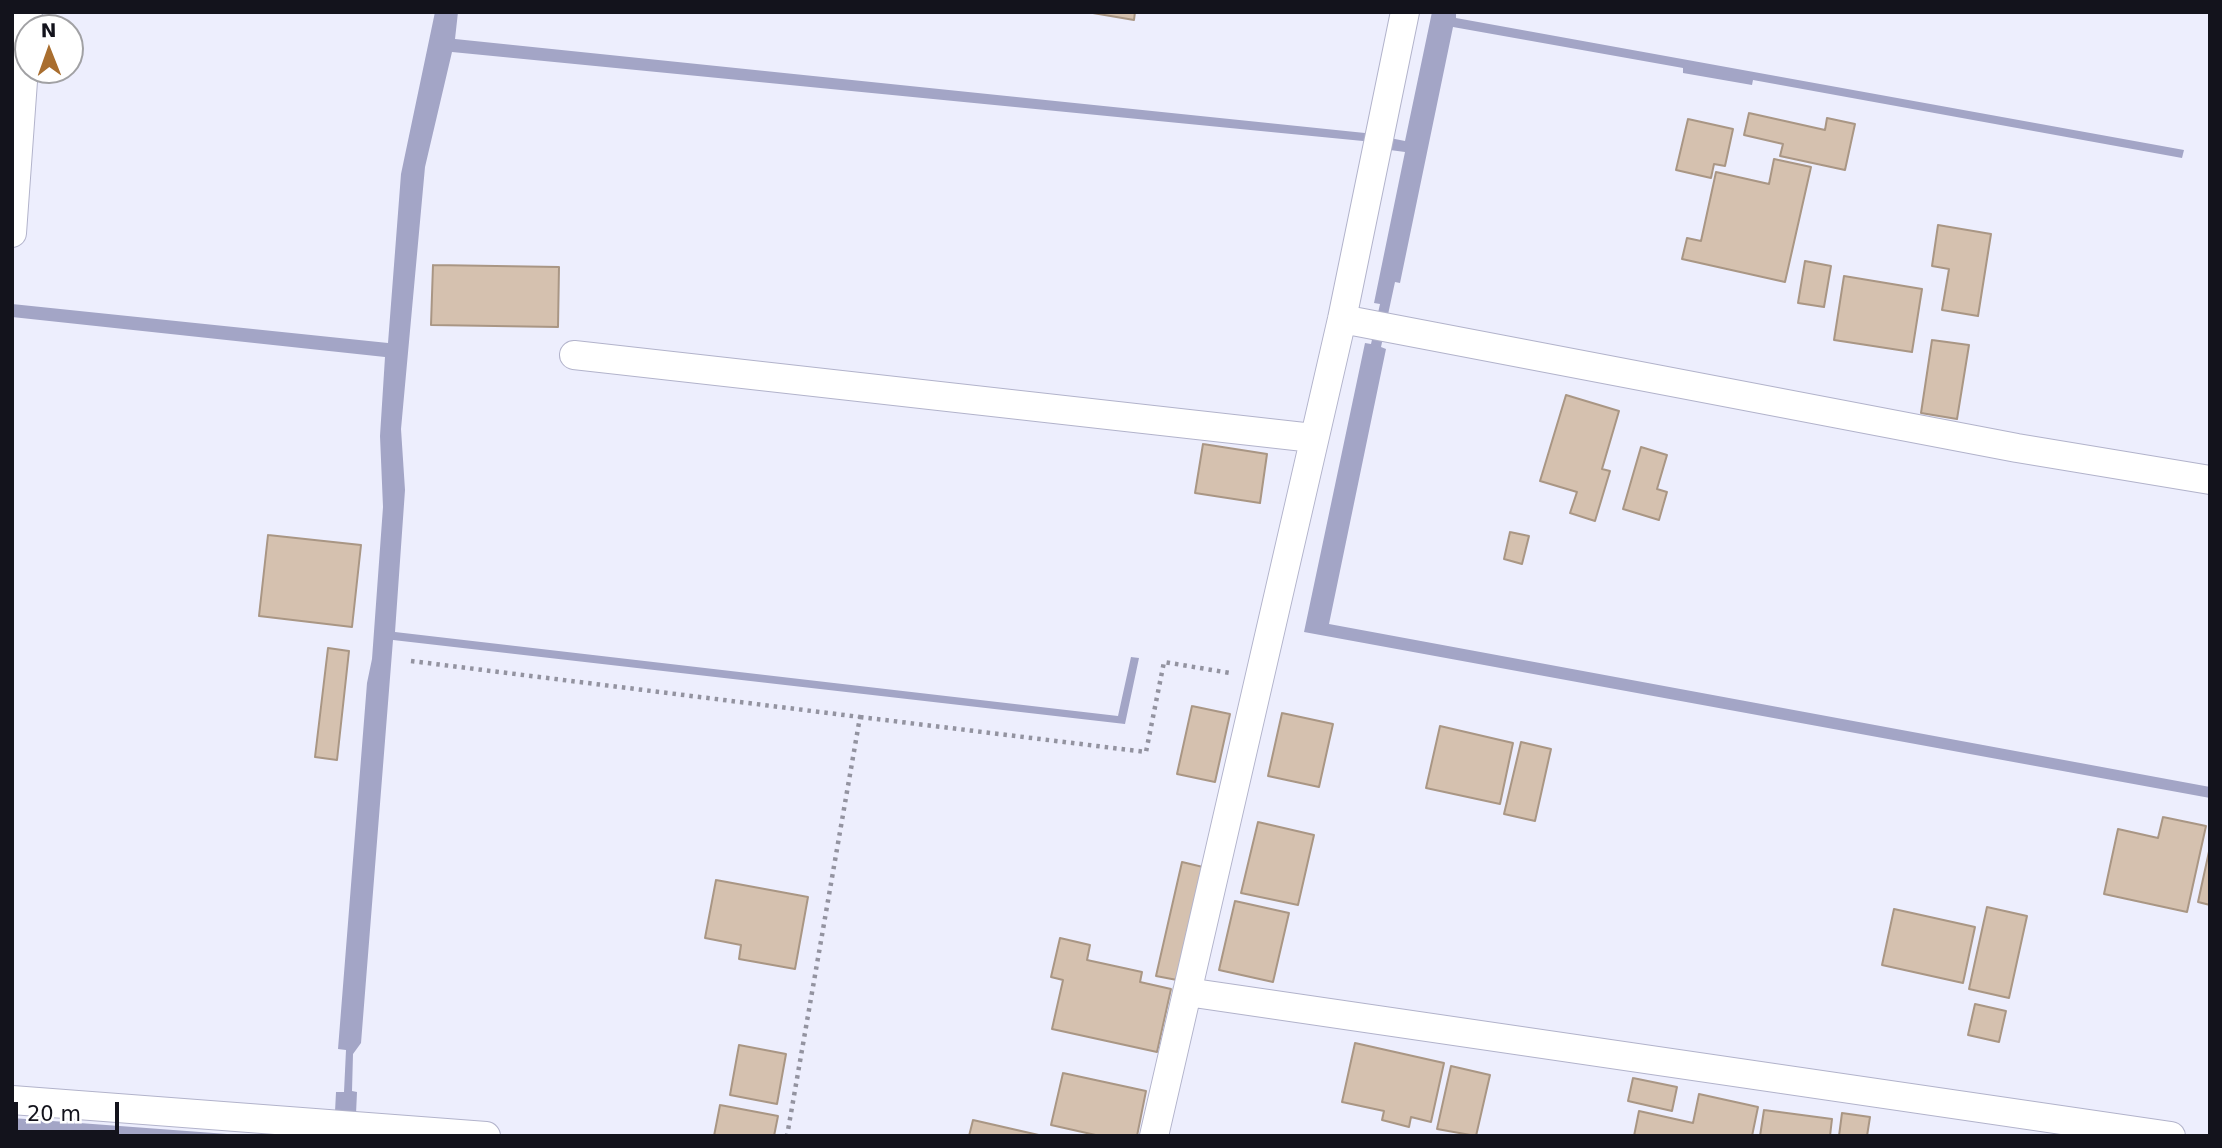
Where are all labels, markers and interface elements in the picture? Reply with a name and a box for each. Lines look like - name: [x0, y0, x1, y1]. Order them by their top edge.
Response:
- north arrow: [14, 14, 84, 84]
- text: N: [41, 19, 57, 41]
- scale bar: [18, 1088, 122, 1132]
- text: 20 m: [27, 1102, 81, 1126]

